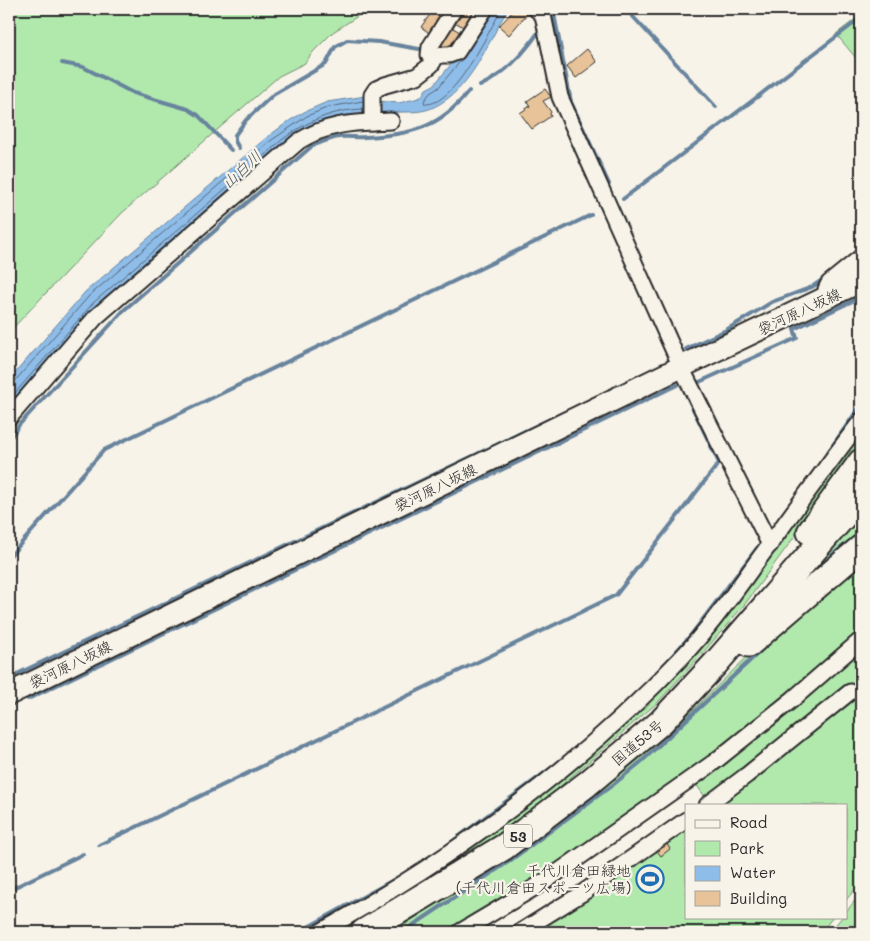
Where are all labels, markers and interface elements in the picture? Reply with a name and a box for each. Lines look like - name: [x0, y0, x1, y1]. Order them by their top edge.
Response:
- water label: 山白川: [216, 145, 266, 193]
- street label: 袋河原八坂線: [754, 283, 844, 339]
- street label: 袋河原八坂線: [390, 458, 480, 516]
- street label: 袋河原八坂線: [25, 635, 115, 693]
- street label: 国道53号: [607, 714, 667, 770]
- legend: [685, 804, 848, 918]
- text: Road: [730, 812, 767, 832]
- road number: 53: [504, 824, 532, 848]
- text: Park: [730, 838, 764, 858]
- place label: 千代川倉田緑地 (千代川倉田スポーツ広場): [456, 860, 631, 897]
- text: Water: [730, 862, 776, 882]
- sports icon: 千代川倉田緑地 (千代川倉田スポーツ広場): [635, 864, 665, 894]
- text: Building: [730, 888, 787, 908]

